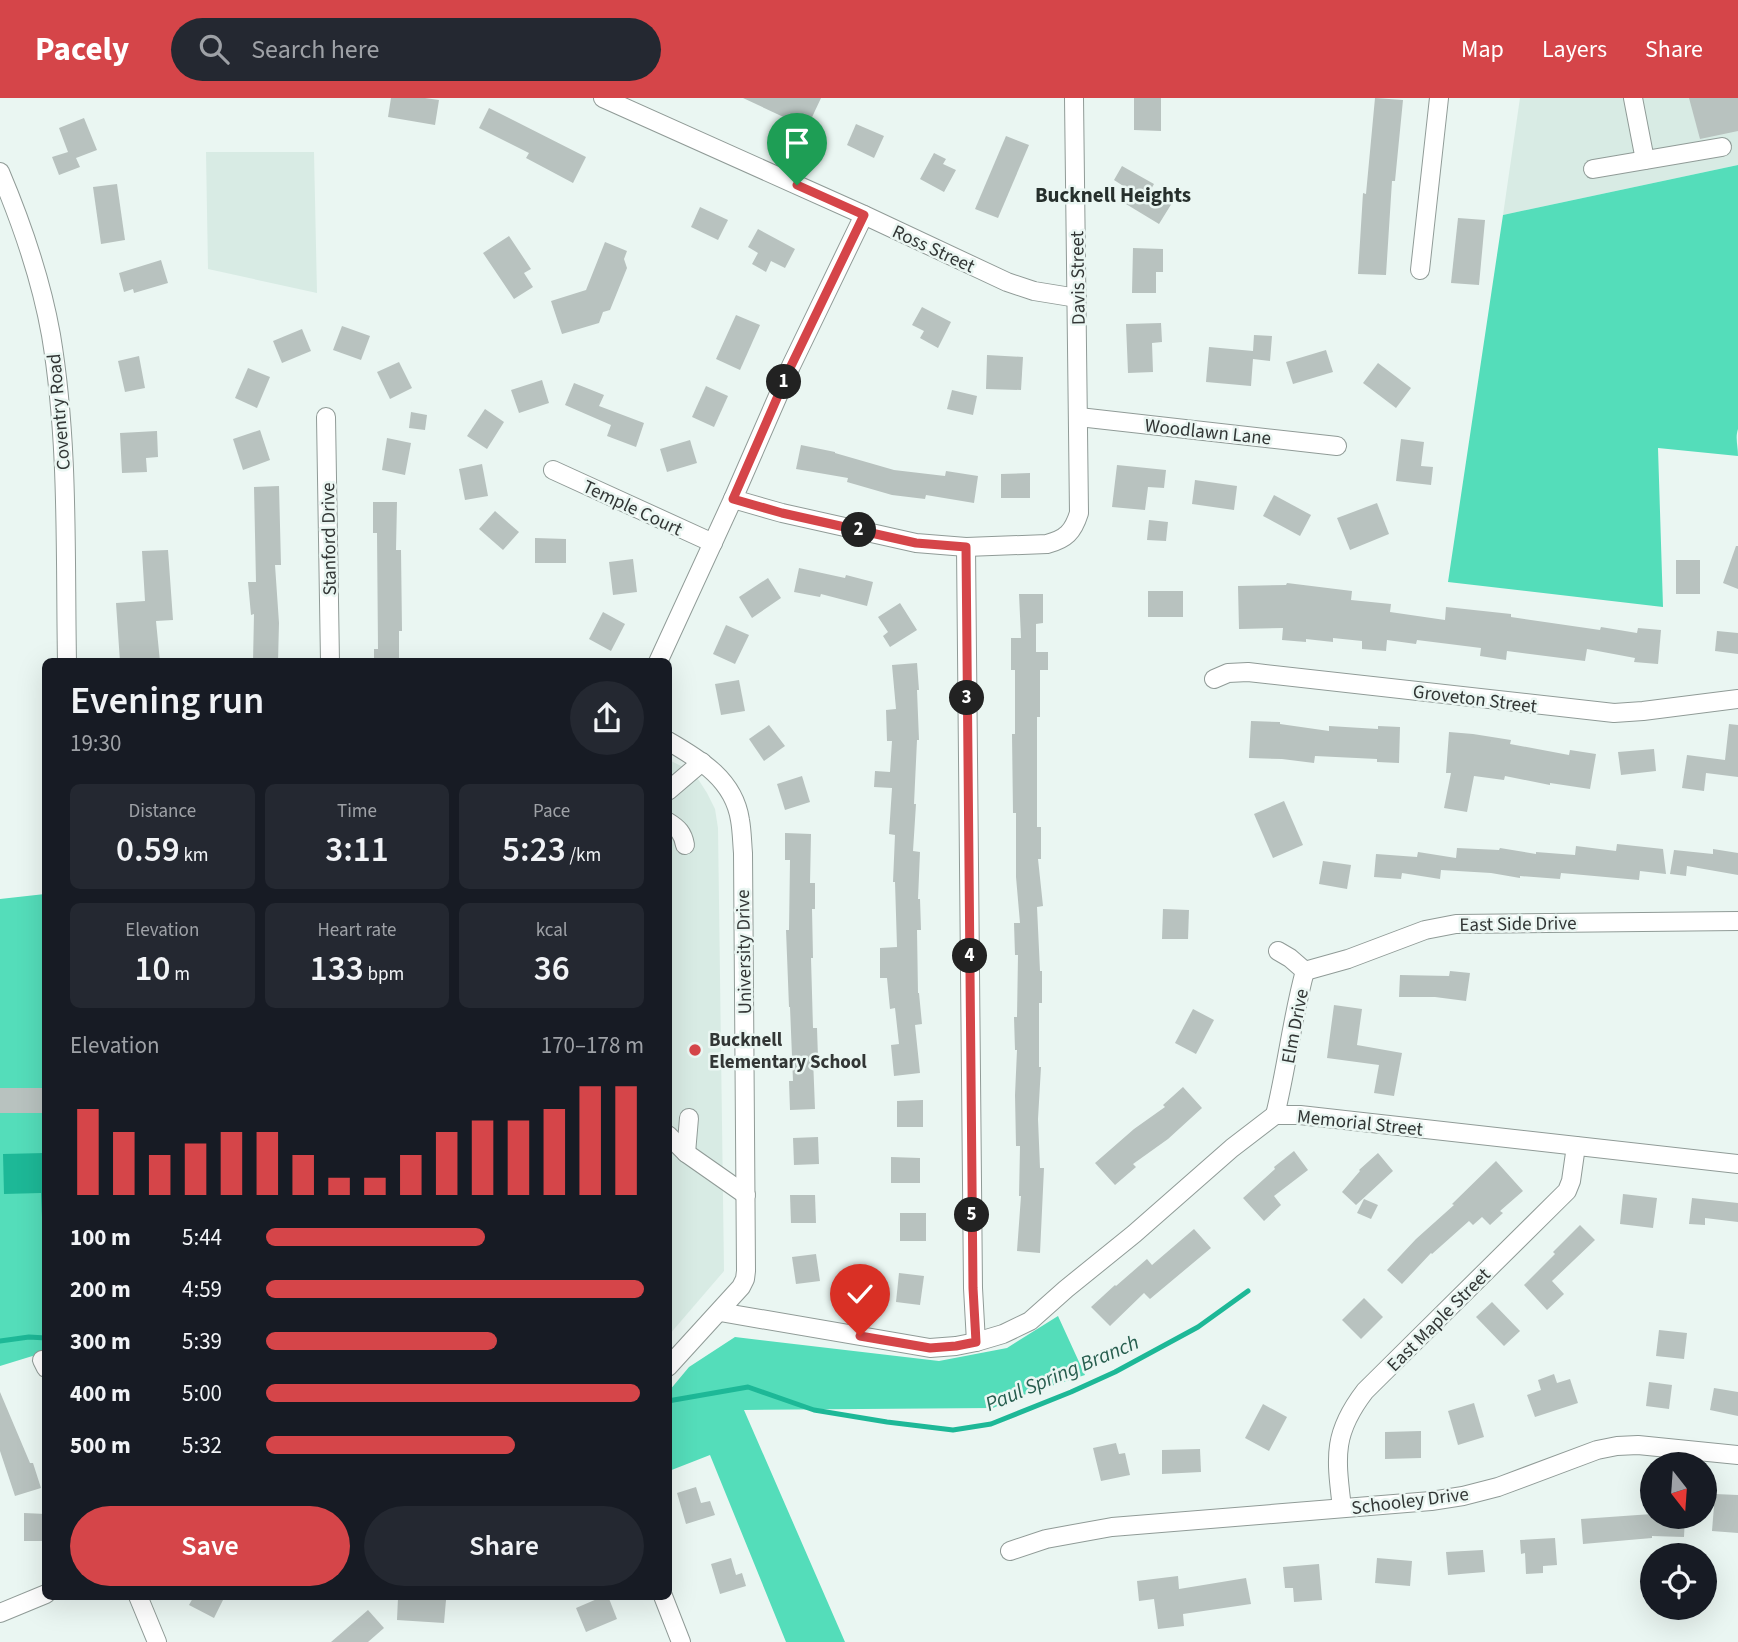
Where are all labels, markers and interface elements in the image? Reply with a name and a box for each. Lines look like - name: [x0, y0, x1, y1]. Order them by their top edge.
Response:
- search box: [171, 18, 661, 81]
- text: Pacely: [35, 26, 129, 73]
- icon: search: [195, 30, 233, 68]
- text: Search here: [251, 31, 379, 68]
- text: Map: [1461, 32, 1504, 67]
- text: Layers: [1542, 32, 1607, 67]
- text: Share: [1645, 32, 1703, 67]
- pin: [767, 113, 827, 185]
- icon: arrive: [778, 124, 816, 162]
- district label: Bucknell Heights: [1035, 180, 1191, 210]
- street label: Ross Street: [888, 218, 980, 280]
- street label: Davis Street: [1064, 230, 1093, 325]
- street label: Coventry Road: [41, 353, 78, 471]
- pin: 1: [766, 364, 802, 400]
- text: 1: [778, 368, 789, 395]
- street label: Woodlawn Lane: [1143, 412, 1272, 453]
- street label: Temple Court: [578, 473, 687, 543]
- street label: Stanford Drive: [315, 482, 344, 596]
- pin: 2: [842, 512, 876, 548]
- text: 2: [853, 516, 864, 543]
- text: Evening run: [70, 674, 264, 728]
- street label: Groveton Street: [1411, 678, 1539, 721]
- pin: 3: [950, 680, 984, 716]
- button: share: [570, 681, 644, 755]
- text: 3: [961, 684, 972, 711]
- text: 19:30: [70, 727, 121, 760]
- text: Distance: [129, 798, 196, 825]
- text: Time: [337, 798, 377, 825]
- text: Pace: [533, 798, 570, 825]
- text: 0.59: [116, 825, 180, 875]
- text: 3:11: [325, 825, 389, 875]
- text: 5:23: [502, 825, 566, 875]
- text: km: [180, 842, 209, 869]
- text: /km: [566, 842, 601, 869]
- street label: University Drive: [730, 889, 759, 1015]
- street label: East Side Drive: [1459, 910, 1577, 939]
- text: Elevation: [125, 917, 199, 944]
- text: Heart rate: [317, 917, 396, 944]
- text: kcal: [536, 917, 568, 944]
- pin: 4: [953, 938, 988, 974]
- text: 4: [964, 942, 975, 969]
- text: 10: [135, 944, 171, 994]
- text: 133: [310, 944, 364, 994]
- text: 36: [534, 944, 570, 994]
- text: m: [171, 961, 190, 988]
- text: bpm: [364, 961, 404, 988]
- street label: Elm Drive: [1275, 987, 1316, 1066]
- place label: Bucknell Elementary School: [709, 1027, 867, 1076]
- text: Elevation: [70, 1029, 160, 1062]
- text: 170–178 m: [541, 1029, 644, 1062]
- marker: Bucknell Elementary School: [687, 1042, 703, 1058]
- street label: Memorial Street: [1296, 1103, 1425, 1144]
- pin: 5: [954, 1198, 990, 1232]
- text: 5: [966, 1201, 977, 1228]
- text: 100 m: [70, 1221, 131, 1254]
- text: 5:44: [182, 1221, 222, 1254]
- street label: East Maple Street: [1381, 1262, 1497, 1378]
- pin: [830, 1264, 890, 1336]
- text: 200 m: [70, 1273, 131, 1306]
- text: 4:59: [182, 1273, 222, 1306]
- icon: check: [841, 1275, 879, 1313]
- text: 300 m: [70, 1325, 131, 1358]
- text: 5:39: [182, 1325, 222, 1358]
- water label: Paul Spring Branch: [980, 1327, 1144, 1419]
- text: 400 m: [70, 1377, 131, 1410]
- text: 5:00: [182, 1377, 222, 1410]
- text: 500 m: [70, 1429, 131, 1462]
- text: 5:32: [182, 1429, 222, 1462]
- north arrow: [1640, 1452, 1717, 1530]
- map controls: [1640, 1452, 1717, 1620]
- street label: Schooley Drive: [1350, 1481, 1470, 1522]
- button: Save: [70, 1506, 350, 1586]
- button: Share: [364, 1506, 644, 1586]
- button: locate: [1640, 1543, 1717, 1620]

